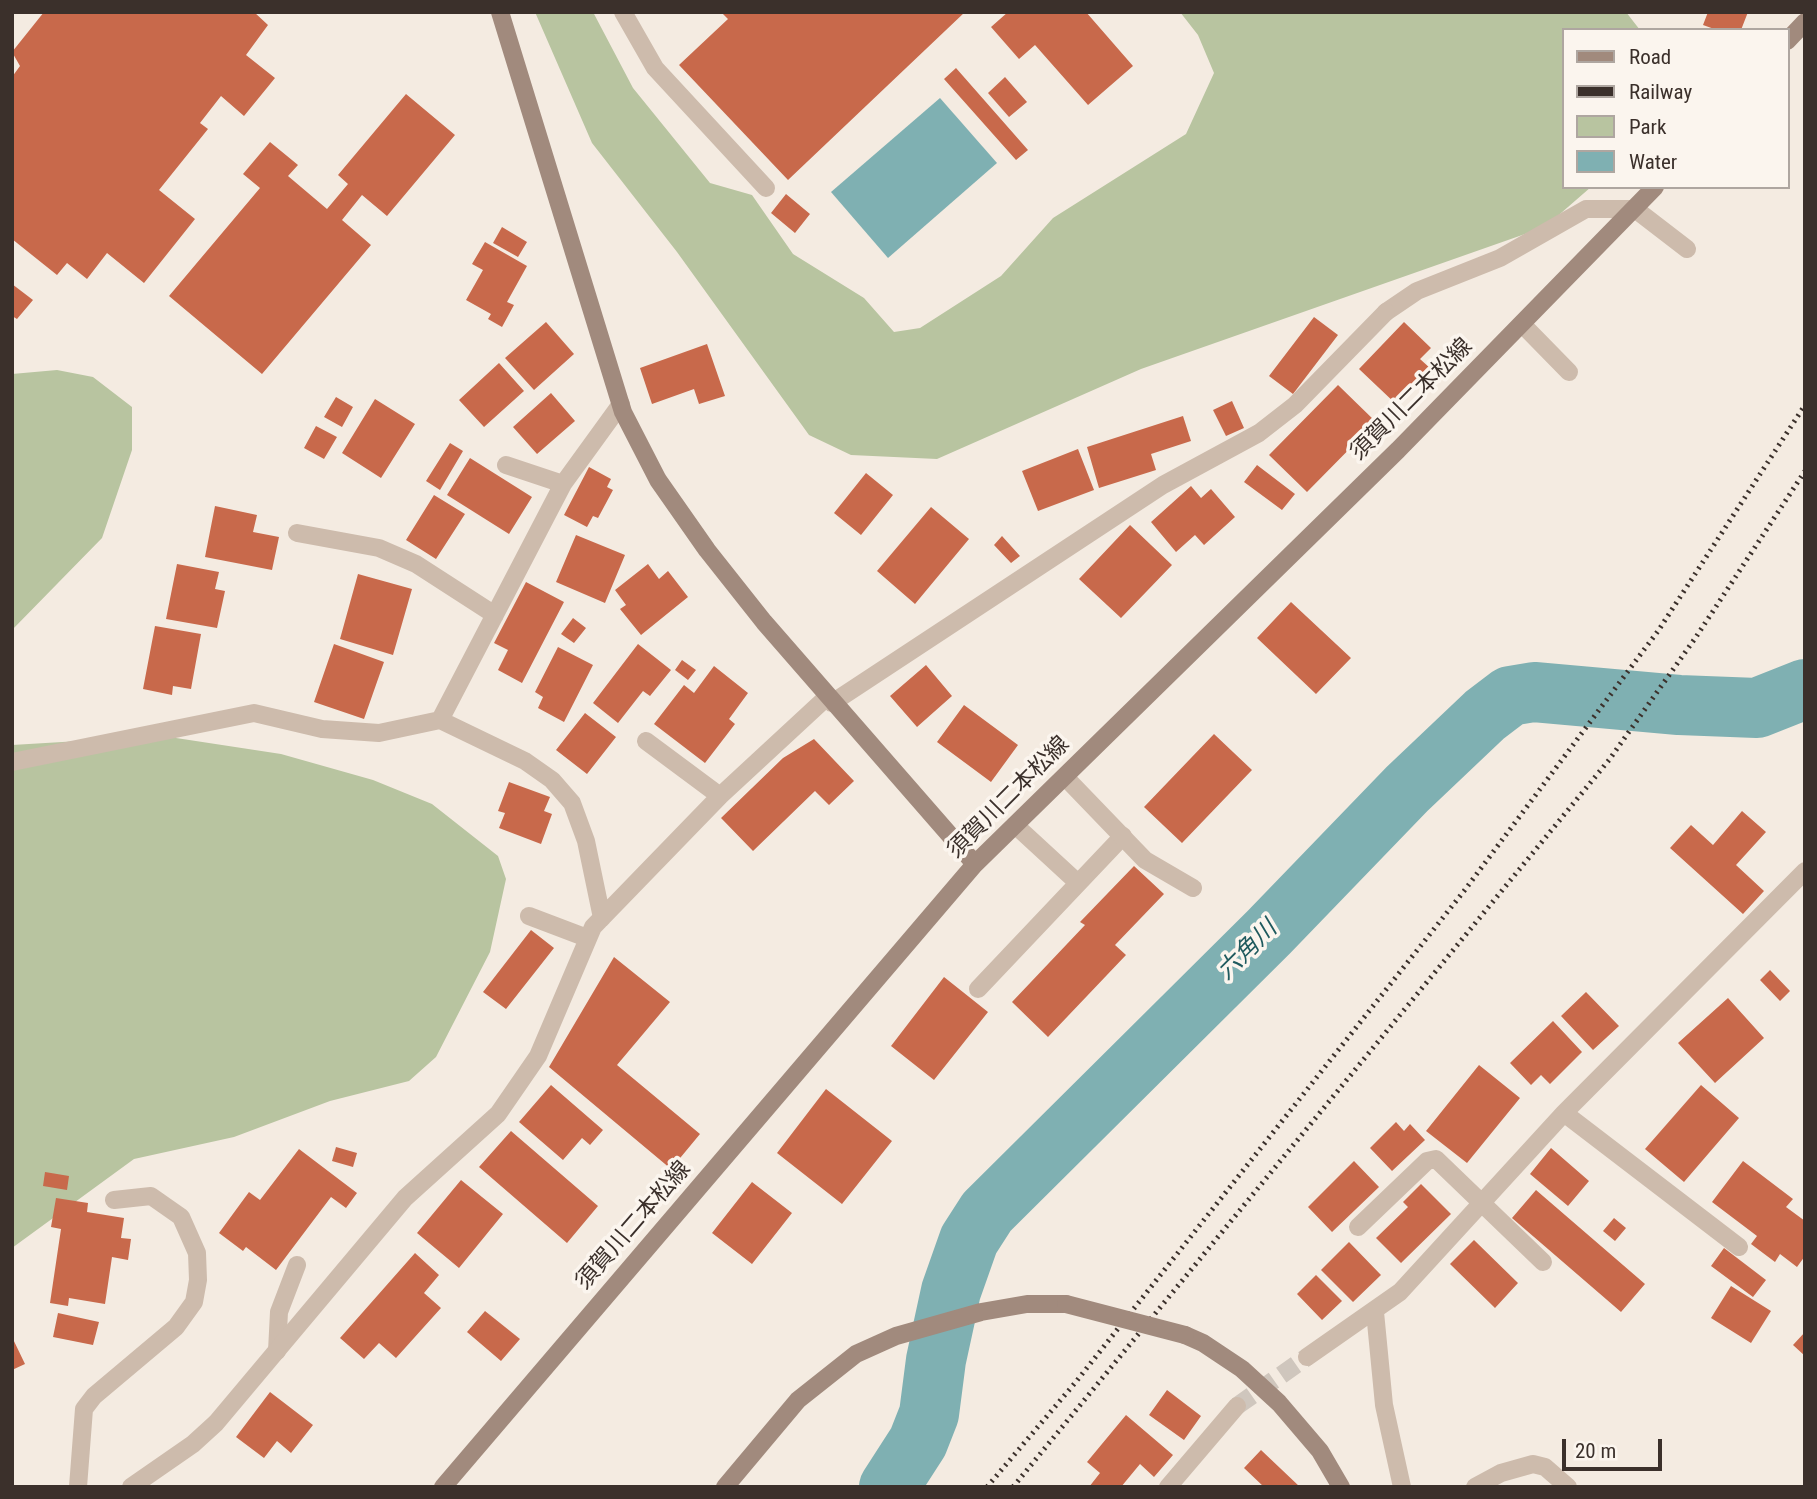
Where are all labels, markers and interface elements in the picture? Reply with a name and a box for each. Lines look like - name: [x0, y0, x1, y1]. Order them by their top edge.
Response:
- legend: [1562, 28, 1789, 189]
- text: Road: [1629, 45, 1671, 69]
- text: Railway: [1629, 80, 1692, 104]
- text: Park: [1629, 115, 1666, 139]
- text: Water: [1629, 150, 1677, 174]
- street label: 須賀川二本松線: [1345, 333, 1479, 467]
- street label: 須賀川二本松線: [942, 731, 1076, 865]
- water label: 六角川: [1212, 915, 1284, 987]
- street label: 須賀川二本松線: [571, 1156, 697, 1296]
- scale bar: [1565, 1426, 1665, 1470]
- text: 20 m: [1575, 1439, 1616, 1463]

